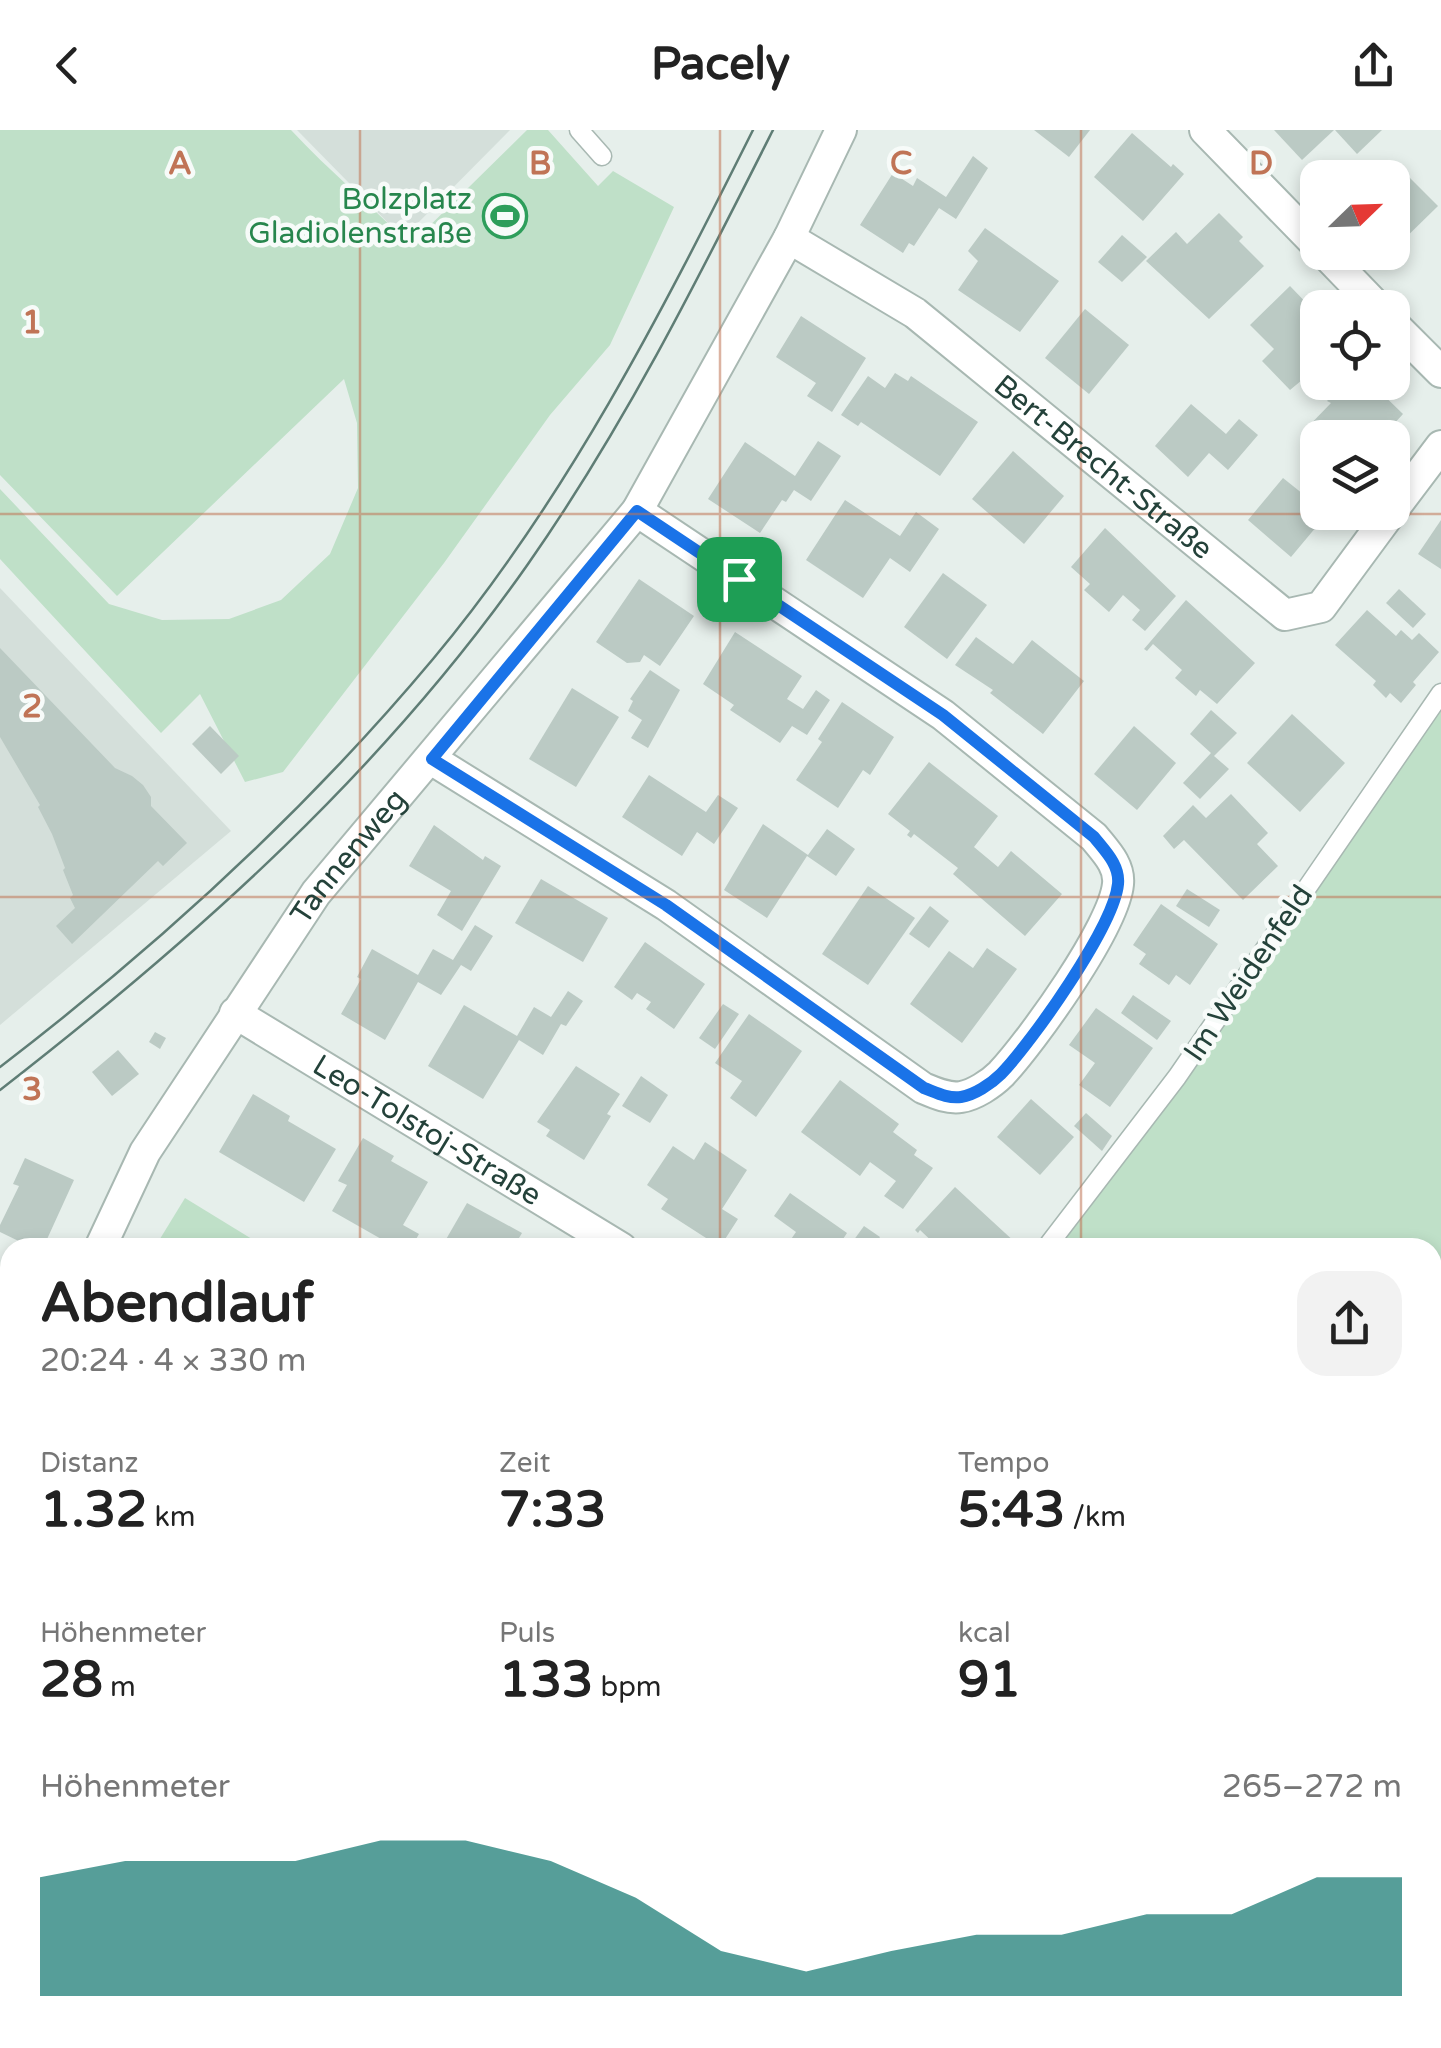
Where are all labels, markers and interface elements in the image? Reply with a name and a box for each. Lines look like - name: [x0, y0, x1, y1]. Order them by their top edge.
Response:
- icon: back: [40, 38, 95, 93]
- text: Pacely: [651, 38, 790, 92]
- icon: share: [1346, 38, 1401, 93]
- text: A: [168, 145, 192, 183]
- text: B: [529, 145, 551, 183]
- text: C: [890, 145, 912, 183]
- text: D: [1249, 145, 1273, 183]
- north arrow: [1300, 160, 1410, 270]
- map controls: [1300, 160, 1410, 530]
- place label: Bolzplatz Gladiolenstraße: [248, 181, 472, 252]
- sports icon: Bolzplatz Gladiolenstraße: [482, 193, 528, 239]
- button: locate: [1300, 290, 1410, 400]
- text: 1: [22, 304, 42, 342]
- street label: Bert-Brecht-Straße: [986, 367, 1220, 567]
- button: layers: [1300, 420, 1410, 530]
- pin: [697, 537, 782, 622]
- icon: arrive: [712, 552, 767, 607]
- text: 2: [22, 688, 42, 726]
- street label: Tannenweg: [283, 782, 415, 931]
- street label: Im Weidenfeld: [1176, 878, 1321, 1069]
- street label: Leo-Tolstoj-Straße: [306, 1047, 548, 1214]
- text: 3: [22, 1071, 42, 1109]
- text: Abendlauf: [40, 1271, 314, 1337]
- button: share: [1297, 1271, 1402, 1376]
- text: 20:24 · 4 × 330 m: [40, 1342, 306, 1380]
- text: Distanz: [40, 1446, 138, 1480]
- text: Zeit: [499, 1446, 550, 1480]
- text: Tempo: [958, 1446, 1050, 1480]
- text: 1.32: [40, 1480, 147, 1540]
- text: 7:33: [499, 1480, 606, 1540]
- text: 5:43: [958, 1480, 1065, 1540]
- text: km: [147, 1500, 195, 1534]
- text: /km: [1065, 1500, 1126, 1534]
- text: Höhenmeter: [40, 1616, 206, 1650]
- text: Puls: [499, 1616, 555, 1650]
- text: kcal: [958, 1616, 1011, 1650]
- text: 28: [40, 1650, 103, 1710]
- text: 133: [499, 1650, 593, 1710]
- text: 91: [958, 1650, 1021, 1710]
- text: m: [103, 1670, 136, 1704]
- text: bpm: [593, 1670, 662, 1704]
- text: Höhenmeter: [40, 1768, 230, 1806]
- text: 265–272 m: [1222, 1768, 1402, 1806]

